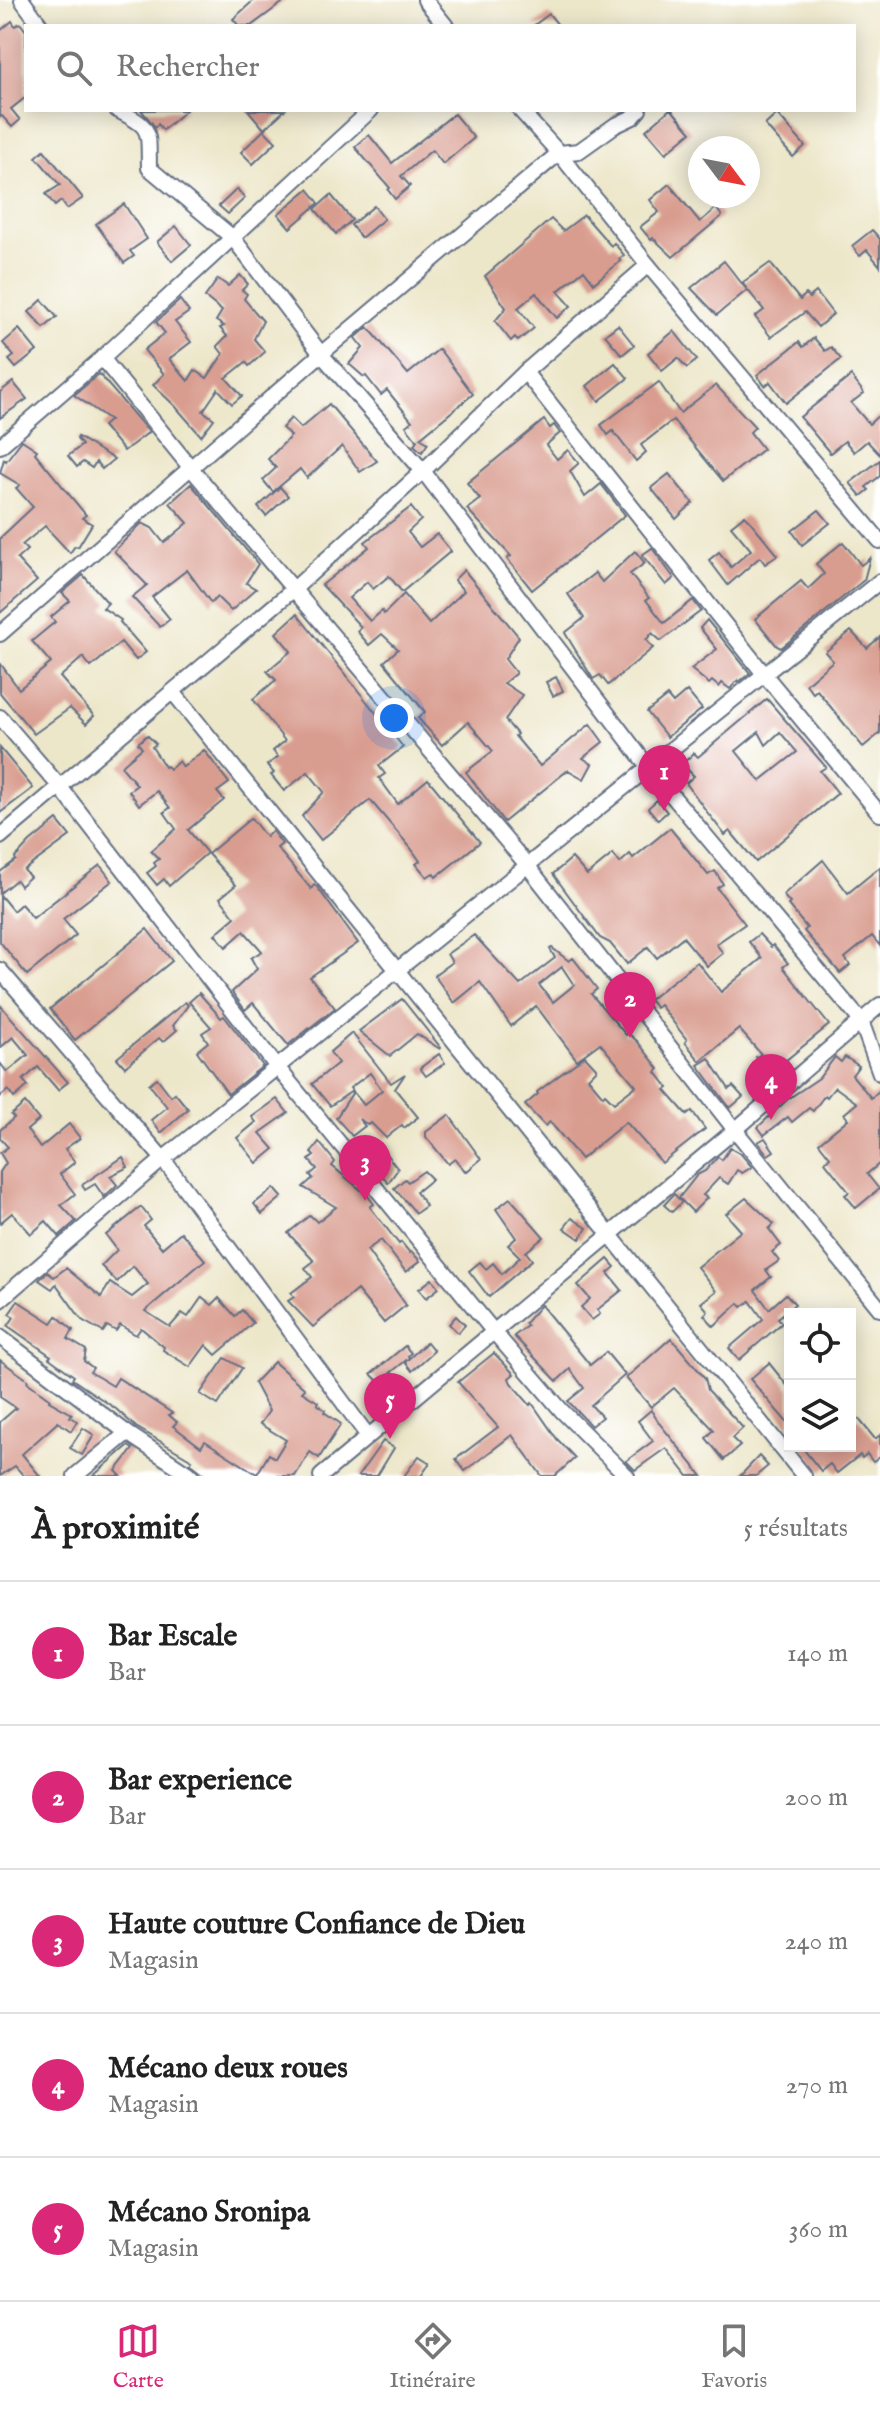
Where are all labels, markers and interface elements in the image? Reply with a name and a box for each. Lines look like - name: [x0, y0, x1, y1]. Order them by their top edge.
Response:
- search box: [24, 24, 856, 112]
- icon: search: [52, 46, 96, 90]
- text: Rechercher: [116, 49, 260, 87]
- north arrow: [688, 136, 760, 208]
- your location: [374, 698, 414, 738]
- pin: 1: [638, 745, 690, 811]
- pin: 2: [604, 972, 656, 1038]
- pin: 4: [745, 1054, 797, 1120]
- pin: 3: [339, 1135, 391, 1201]
- map controls: [784, 1308, 856, 1452]
- button: locate: [784, 1308, 856, 1380]
- pin: 5: [364, 1373, 416, 1439]
- button: layers: [784, 1380, 856, 1452]
- text: À proximité: [32, 1507, 199, 1550]
- text: 5 résultats: [743, 1512, 848, 1545]
- text: Bar Escale: [108, 1618, 237, 1656]
- text: 1: [53, 1637, 63, 1670]
- text: 140 m: [787, 1637, 848, 1670]
- text: Bar: [108, 1656, 146, 1689]
- text: Bar experience: [108, 1762, 292, 1800]
- text: 2: [52, 1781, 64, 1814]
- text: 200 m: [784, 1781, 848, 1814]
- text: Bar: [108, 1800, 146, 1833]
- text: Haute couture Confiance de Dieu: [108, 1906, 525, 1944]
- text: 3: [53, 1925, 63, 1958]
- text: 240 m: [785, 1925, 848, 1958]
- text: Magasin: [108, 1944, 199, 1977]
- text: Mécano deux roues: [108, 2050, 348, 2088]
- text: 4: [52, 2069, 64, 2102]
- text: 270 m: [785, 2069, 848, 2102]
- text: Magasin: [108, 2088, 199, 2121]
- text: Mécano Sronipa: [108, 2194, 310, 2232]
- text: 5: [53, 2213, 63, 2246]
- text: 360 m: [789, 2213, 848, 2246]
- text: Magasin: [108, 2232, 199, 2265]
- tab: Carte: [113, 2319, 164, 2395]
- tab: Itinéraire: [389, 2319, 476, 2395]
- tab: Favoris: [701, 2319, 767, 2395]

